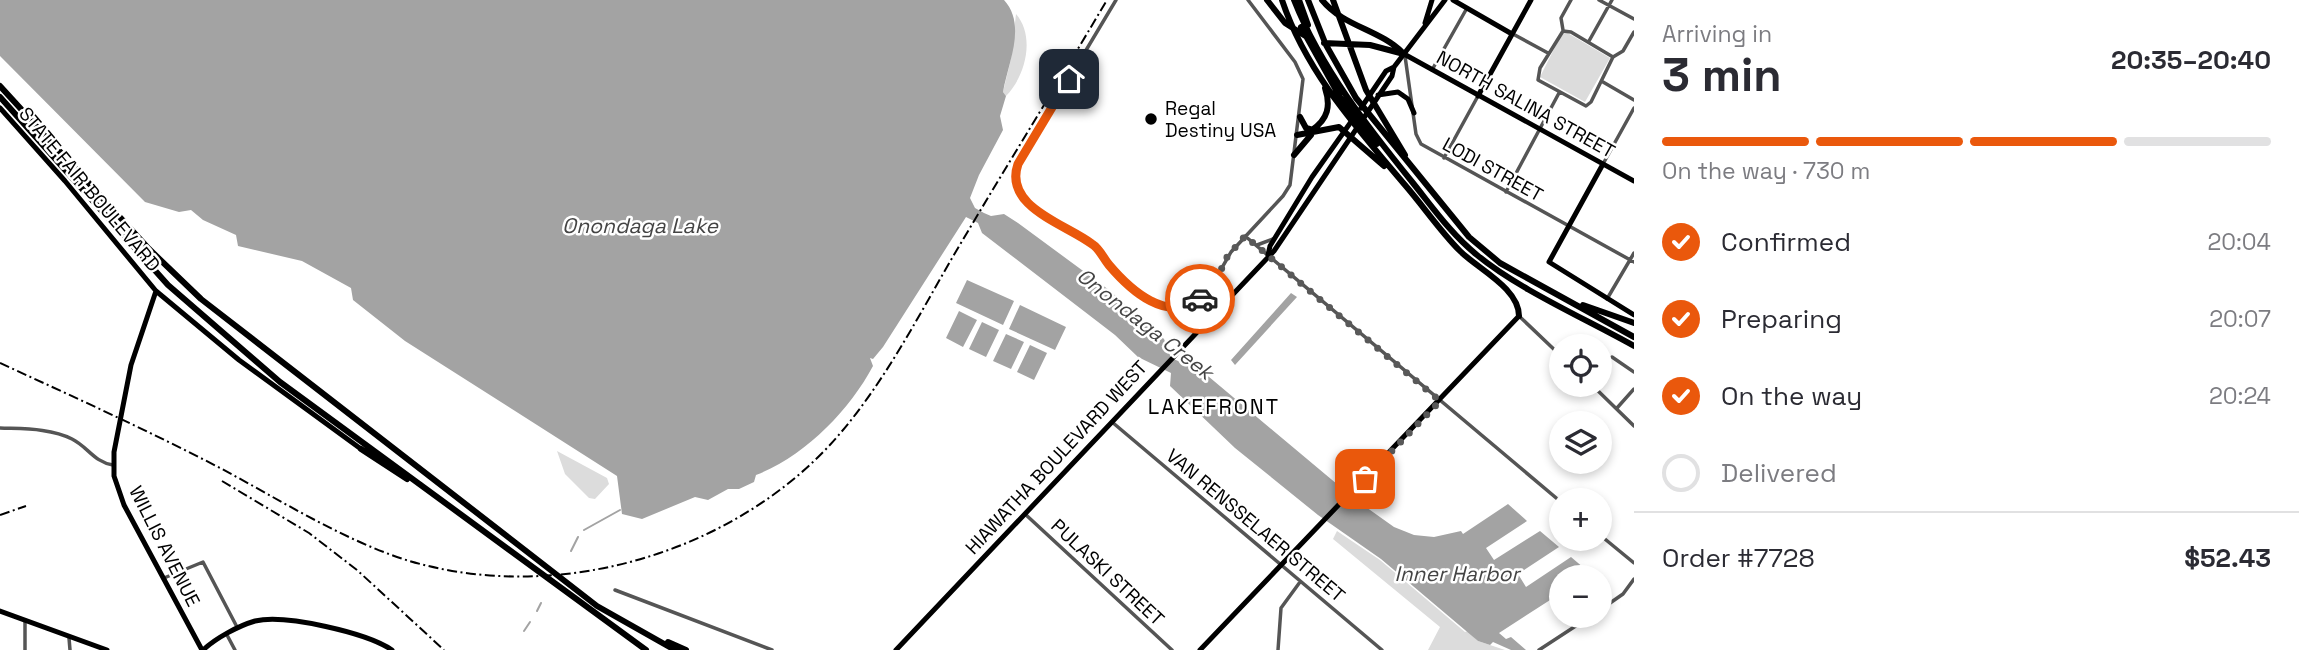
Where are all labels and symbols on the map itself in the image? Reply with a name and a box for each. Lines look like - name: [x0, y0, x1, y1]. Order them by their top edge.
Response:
- street label: NORTH SALINA STREET: [1432, 45, 1619, 164]
- pin: [1039, 49, 1099, 109]
- place label: Regal Destiny USA: [1165, 96, 1276, 143]
- street label: STATE FAIR BOULEVARD: [13, 102, 166, 277]
- marker: Regal Destiny USA: [1143, 111, 1159, 127]
- street label: LODI STREET: [1438, 132, 1547, 207]
- water label: Onondaga Lake: [562, 212, 719, 239]
- water label: Onondaga Creek: [1071, 262, 1221, 387]
- courier: [1165, 264, 1235, 334]
- street label: HIAWATHA BOULEVARD WEST: [960, 355, 1153, 560]
- district label: LAKEFRONT: [1148, 393, 1280, 420]
- street label: VAN RENSSELAER STREET: [1161, 443, 1350, 608]
- pin: [1335, 449, 1395, 509]
- street label: WILLIS AVENUE: [123, 482, 206, 611]
- street label: PULASKI STREET: [1046, 513, 1170, 631]
- water label: Inner Harbor: [1395, 560, 1521, 587]

